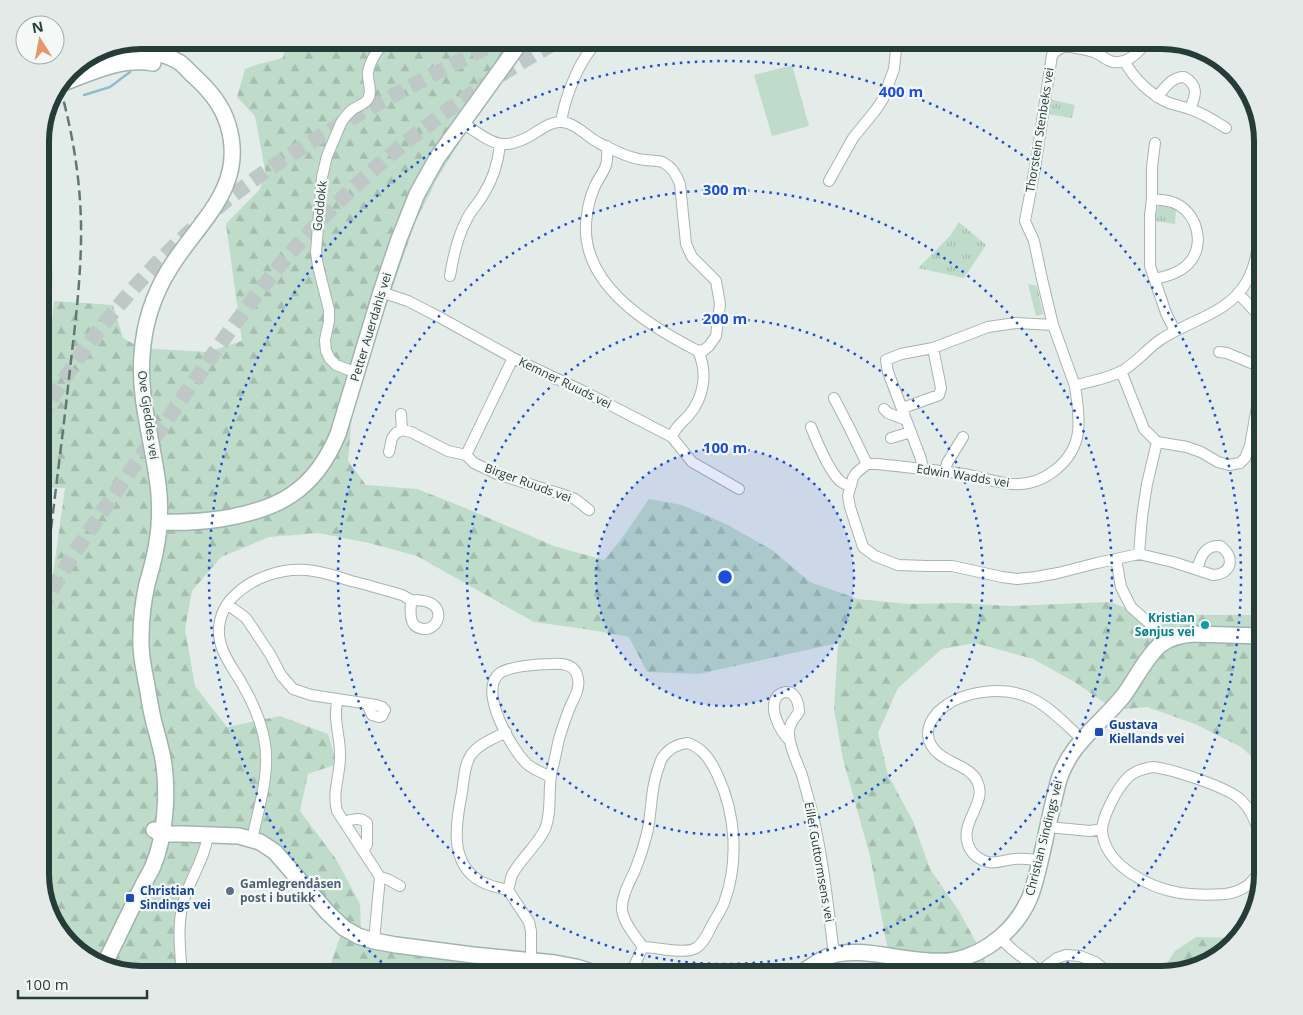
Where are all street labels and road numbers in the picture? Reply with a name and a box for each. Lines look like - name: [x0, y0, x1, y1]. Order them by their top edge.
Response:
- street label: Thorstein Stenbeks vei: [1021, 66, 1058, 194]
- street label: Goddokk: [308, 179, 331, 232]
- street label: Petter Auerdahls vei: [346, 270, 395, 383]
- street label: Kemner Ruuds vei: [516, 353, 615, 412]
- street label: Ove Gjeddes vei: [134, 369, 163, 461]
- street label: Birger Ruuds vei: [482, 459, 574, 506]
- street label: Edwin Wadds vei: [915, 460, 1011, 491]
- street label: Christian Sindings vei: [1021, 778, 1066, 898]
- street label: Eillef Guttormsens vei: [801, 800, 838, 923]

